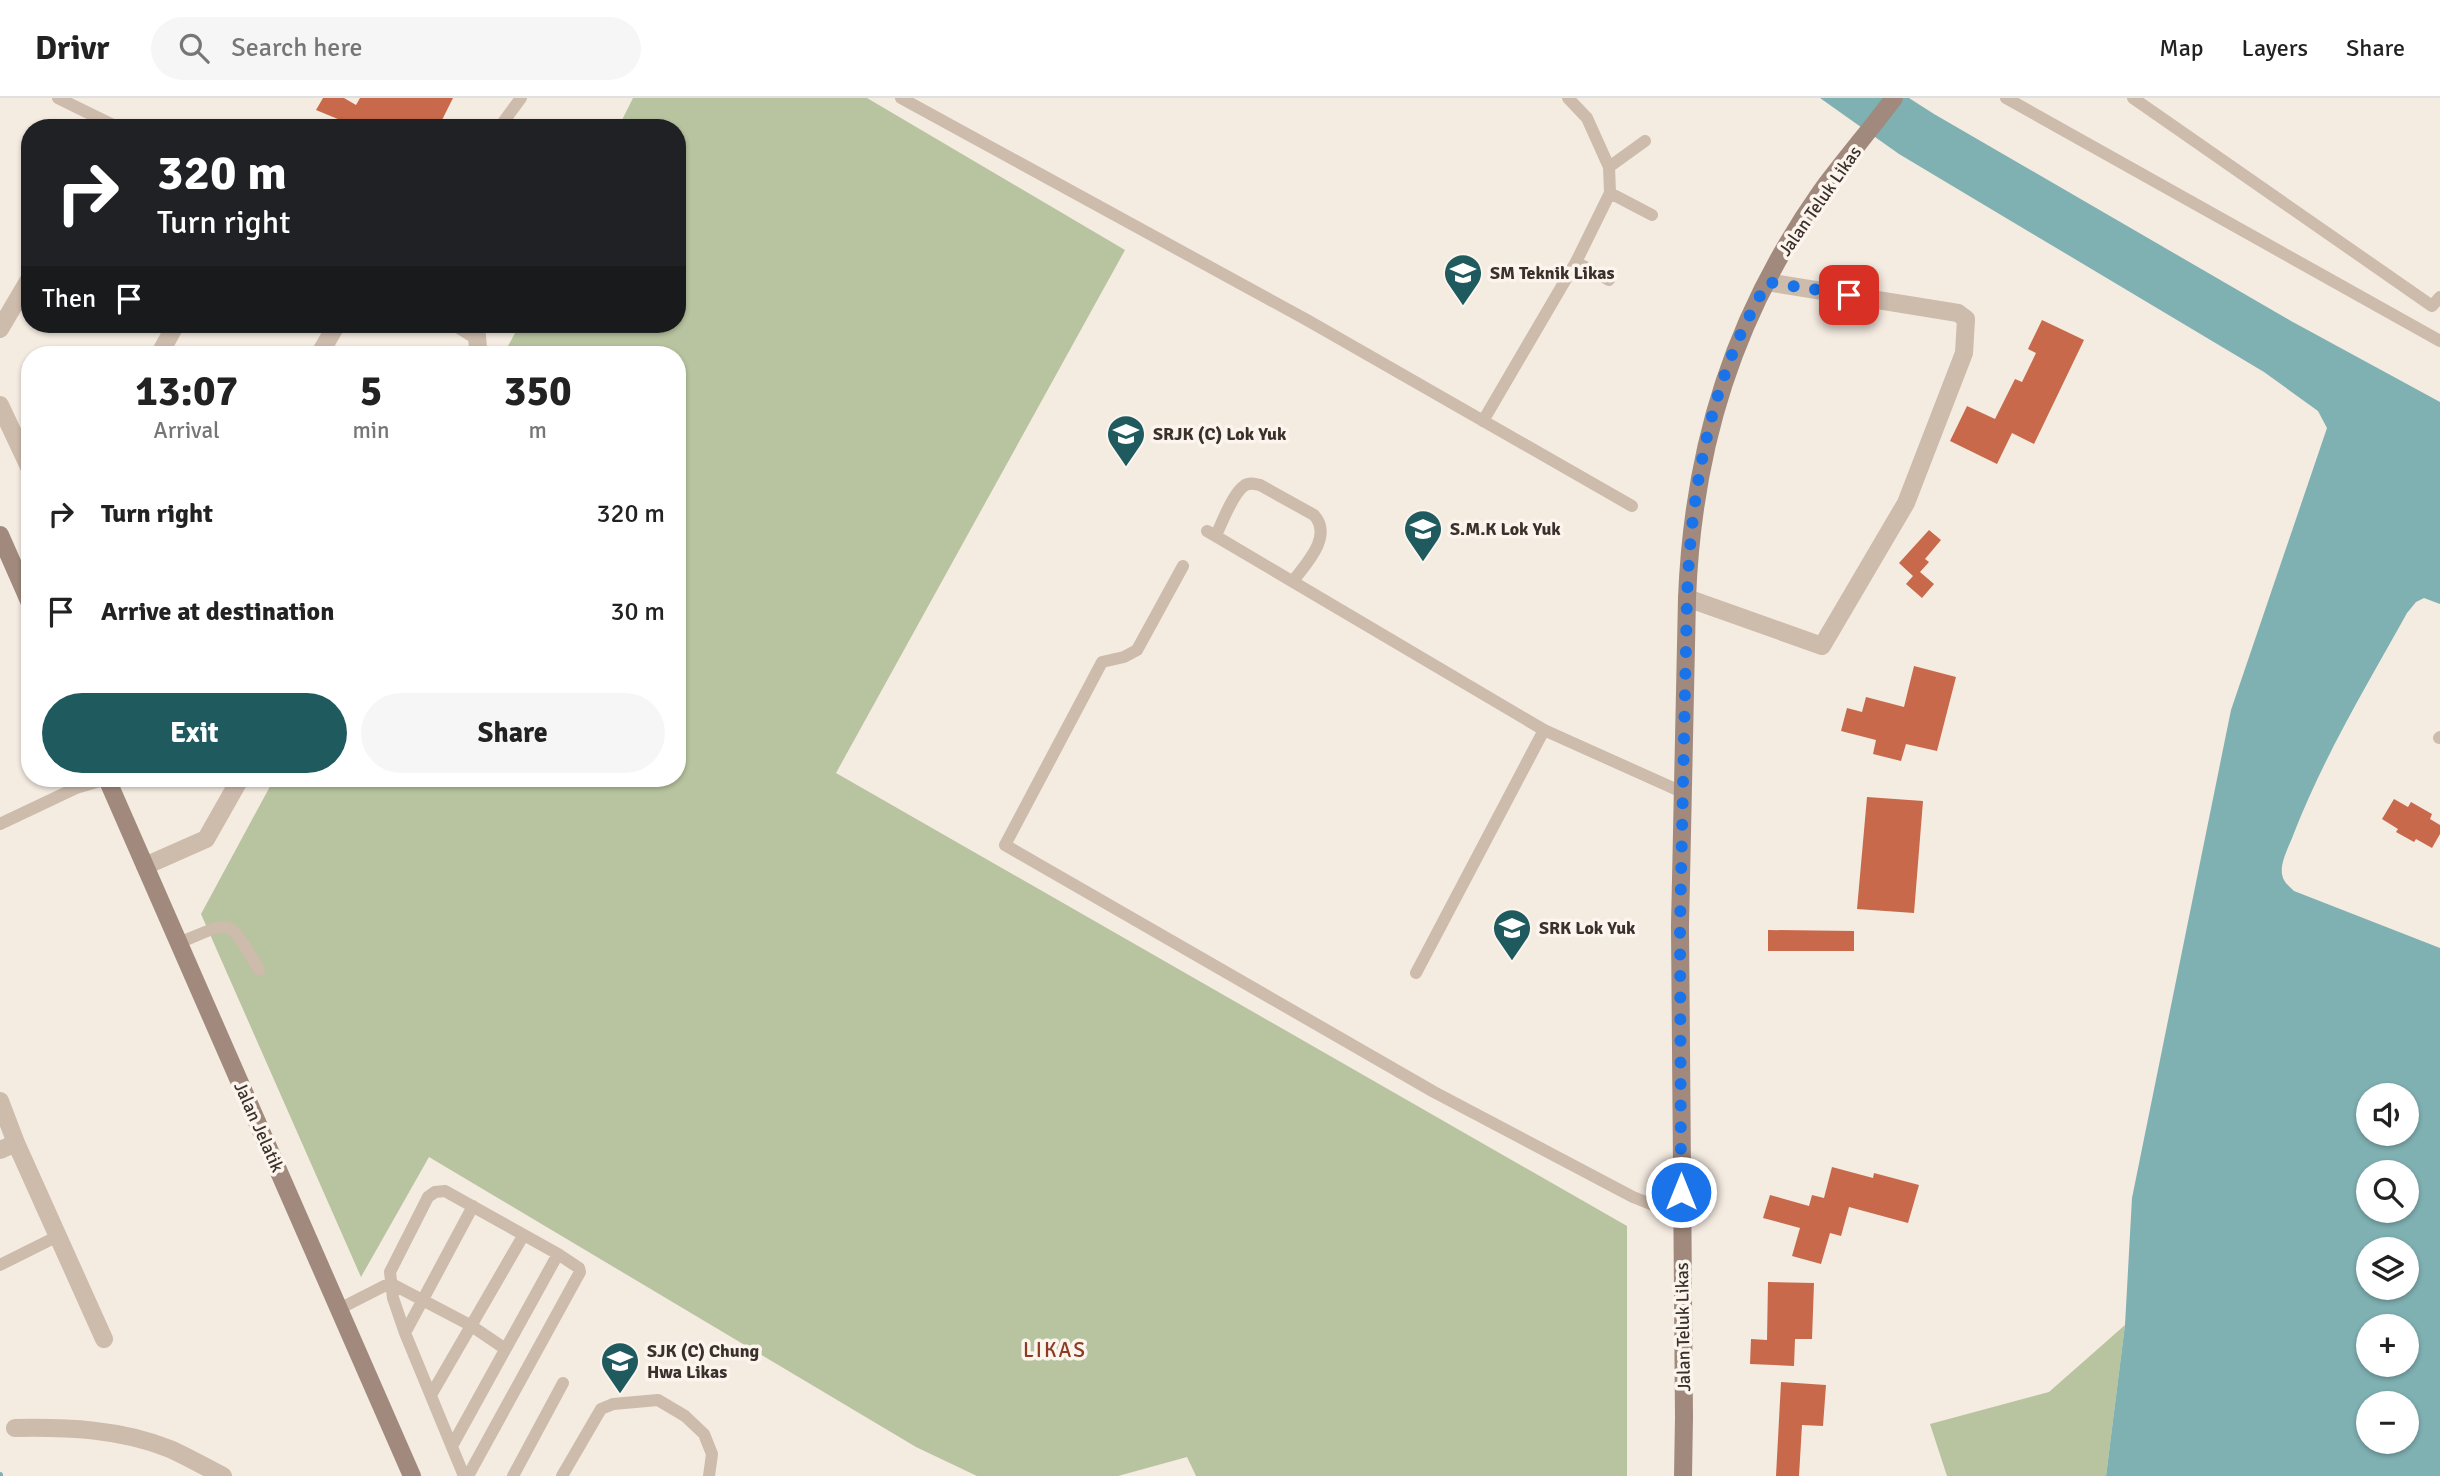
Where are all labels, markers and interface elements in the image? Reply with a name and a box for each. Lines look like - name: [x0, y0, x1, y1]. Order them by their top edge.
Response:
- search box: [151, 17, 641, 80]
- text: Drivr: [35, 28, 109, 69]
- icon: search: [175, 29, 213, 67]
- text: Search here: [231, 32, 362, 64]
- text: Map: [2159, 33, 2204, 63]
- text: Layers: [2242, 33, 2308, 63]
- text: Share: [2346, 33, 2405, 63]
- street label: Jalan Teluk Likas: [1774, 142, 1866, 260]
- text: 320 m: [157, 143, 287, 203]
- icon: right: [42, 147, 133, 238]
- text: Turn right: [157, 203, 290, 242]
- school or university icon: SM Teknik Likas: [1442, 252, 1484, 307]
- place label: SM Teknik Likas: [1490, 262, 1615, 284]
- pin: [1819, 265, 1879, 325]
- icon: arrive: [1830, 276, 1868, 314]
- icon: arrive: [110, 280, 148, 318]
- text: Then: [42, 283, 96, 315]
- text: 13:07: [135, 366, 238, 417]
- text: 5: [360, 366, 382, 417]
- text: 350: [504, 366, 572, 417]
- school or university icon: SRJK (C) Lok Yuk: [1105, 413, 1147, 468]
- text: Arrival: [154, 416, 220, 445]
- text: min: [352, 416, 390, 445]
- text: m: [529, 416, 547, 445]
- place label: SRJK (C) Lok Yuk: [1153, 423, 1287, 445]
- icon: right: [42, 495, 80, 533]
- text: Turn right: [101, 498, 213, 530]
- text: 320 m: [596, 498, 665, 530]
- school or university icon: S.M.K Lok Yuk: [1402, 508, 1444, 563]
- place label: S.M.K Lok Yuk: [1450, 518, 1561, 540]
- icon: arrive: [42, 593, 80, 631]
- text: Arrive at destination: [101, 596, 334, 628]
- text: 30 m: [610, 596, 665, 628]
- button: Exit: [42, 693, 347, 773]
- button: Share: [361, 693, 665, 773]
- school or university icon: SRK Lok Yuk: [1491, 907, 1533, 962]
- place label: SRK Lok Yuk: [1539, 917, 1636, 939]
- street label: Jalan Jelatik: [229, 1078, 289, 1176]
- map controls: [2356, 1083, 2419, 1454]
- button: sound: [2356, 1083, 2419, 1146]
- position arrow: [1644, 1155, 1718, 1229]
- button: search: [2356, 1160, 2419, 1223]
- button: layers: [2356, 1237, 2419, 1300]
- street label: Jalan Teluk Likas: [1671, 1262, 1695, 1392]
- button: +: [2356, 1314, 2419, 1377]
- district label: LIKAS: [1023, 1337, 1087, 1363]
- school or university icon: SJK (C) Chung Hwa Likas: [599, 1340, 641, 1395]
- place label: SJK (C) Chung Hwa Likas: [647, 1340, 760, 1383]
- button: −: [2356, 1391, 2419, 1454]

